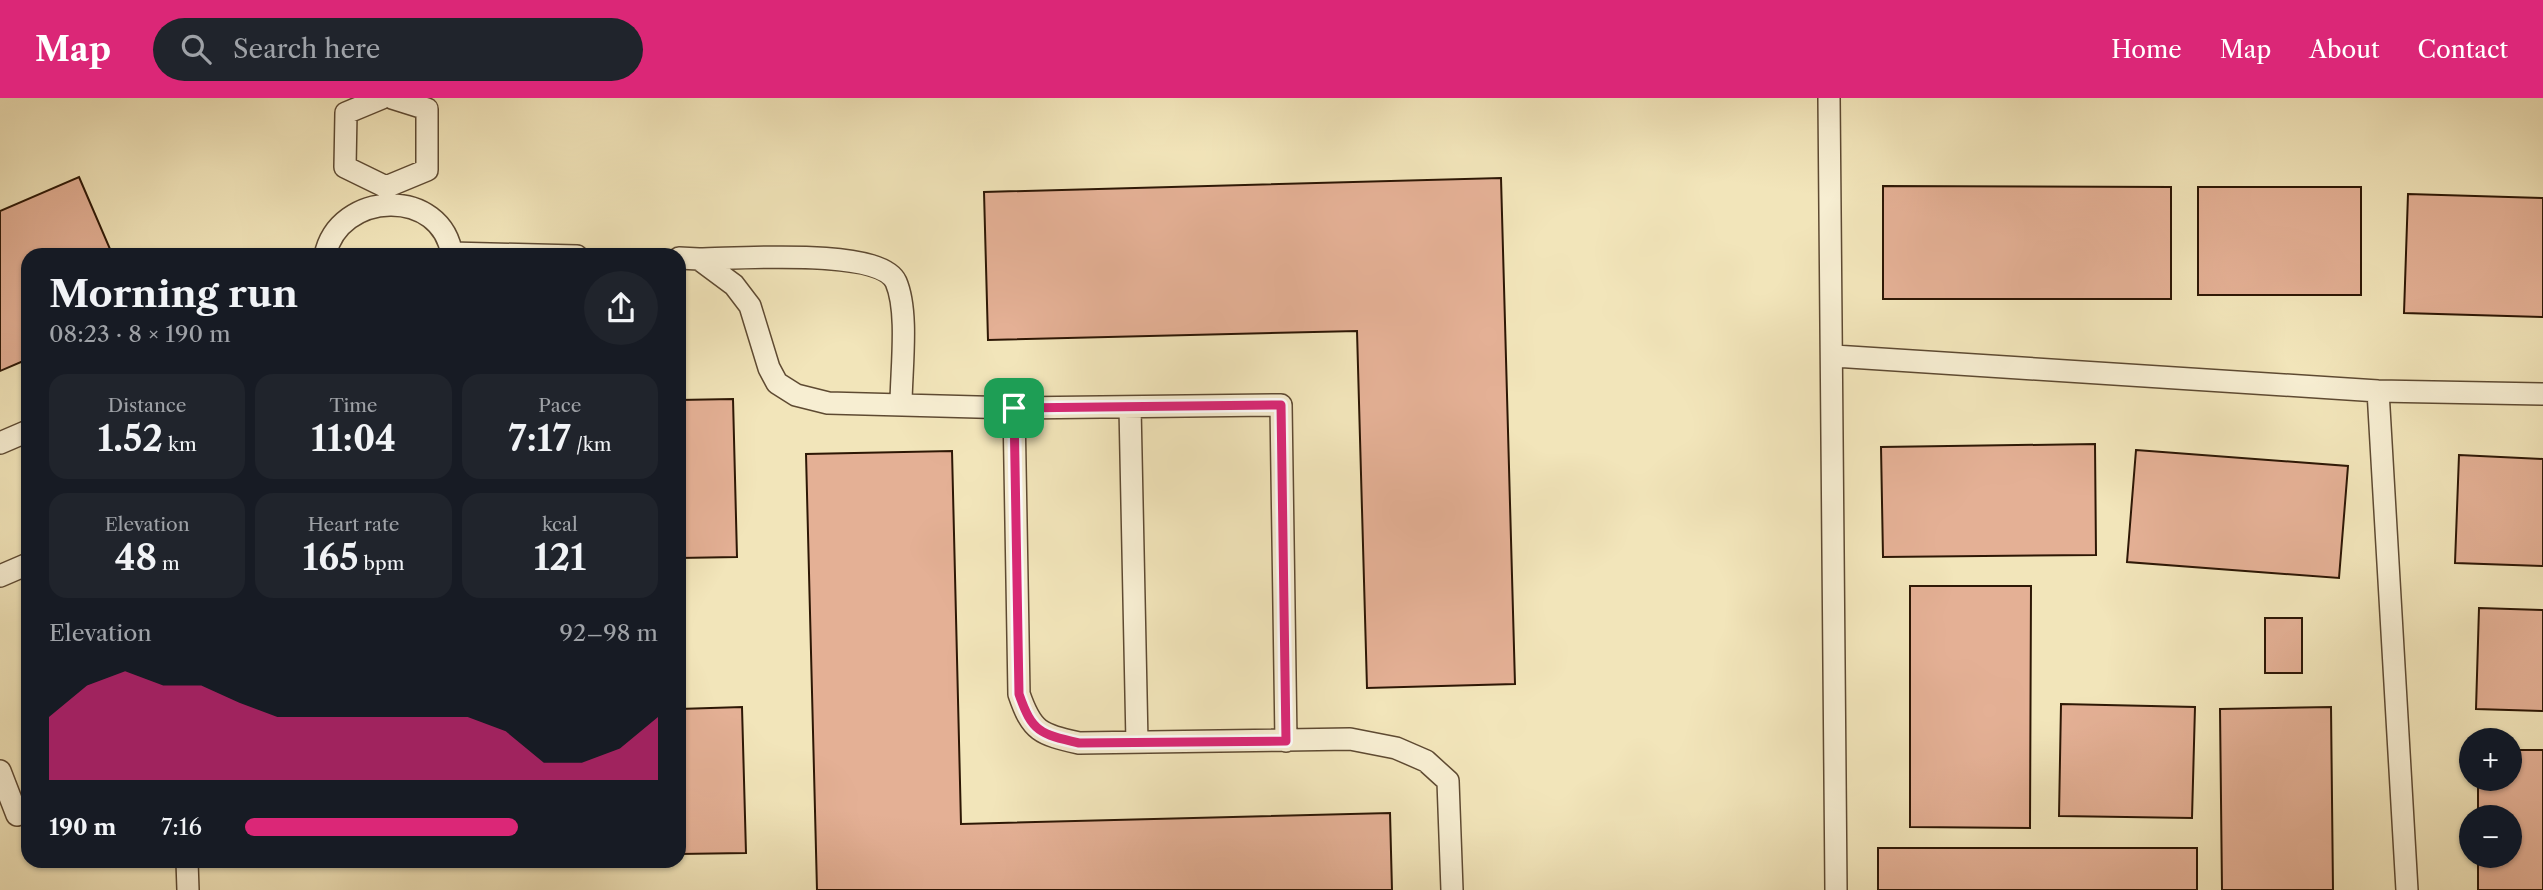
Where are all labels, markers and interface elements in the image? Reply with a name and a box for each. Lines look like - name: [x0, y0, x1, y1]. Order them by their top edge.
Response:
- search box: [153, 18, 643, 81]
- text: Map: [35, 29, 111, 70]
- icon: search: [177, 30, 215, 68]
- text: Search here: [233, 33, 380, 65]
- text: Home: [2111, 35, 2182, 64]
- text: Map: [2220, 35, 2271, 64]
- text: About: [2309, 35, 2380, 64]
- text: Contact: [2418, 35, 2508, 64]
- text: Morning run: [49, 270, 298, 317]
- button: share: [584, 271, 658, 345]
- text: 08:23 · 8 × 190 m: [49, 320, 231, 348]
- pin: [984, 378, 1044, 438]
- icon: arrive: [995, 389, 1033, 427]
- text: Distance: [108, 394, 186, 417]
- text: Time: [329, 394, 378, 417]
- text: Pace: [538, 394, 581, 417]
- text: 1.52: [98, 417, 163, 460]
- text: 11:04: [311, 417, 396, 460]
- text: 7:17: [508, 417, 571, 460]
- text: km: [163, 433, 197, 456]
- text: /km: [571, 433, 611, 456]
- text: Elevation: [105, 513, 190, 536]
- text: Heart rate: [308, 513, 399, 536]
- text: kcal: [542, 513, 578, 536]
- text: 48: [115, 536, 157, 579]
- text: 165: [303, 536, 359, 579]
- text: 121: [534, 536, 586, 579]
- text: m: [157, 552, 180, 575]
- text: bpm: [359, 552, 404, 575]
- text: Elevation: [49, 619, 152, 647]
- text: 92–98 m: [560, 619, 658, 647]
- map controls: [2459, 728, 2522, 868]
- button: +: [2459, 728, 2522, 791]
- button: −: [2459, 805, 2522, 868]
- text: 190 m: [49, 813, 116, 841]
- text: 7:16: [161, 813, 202, 841]

